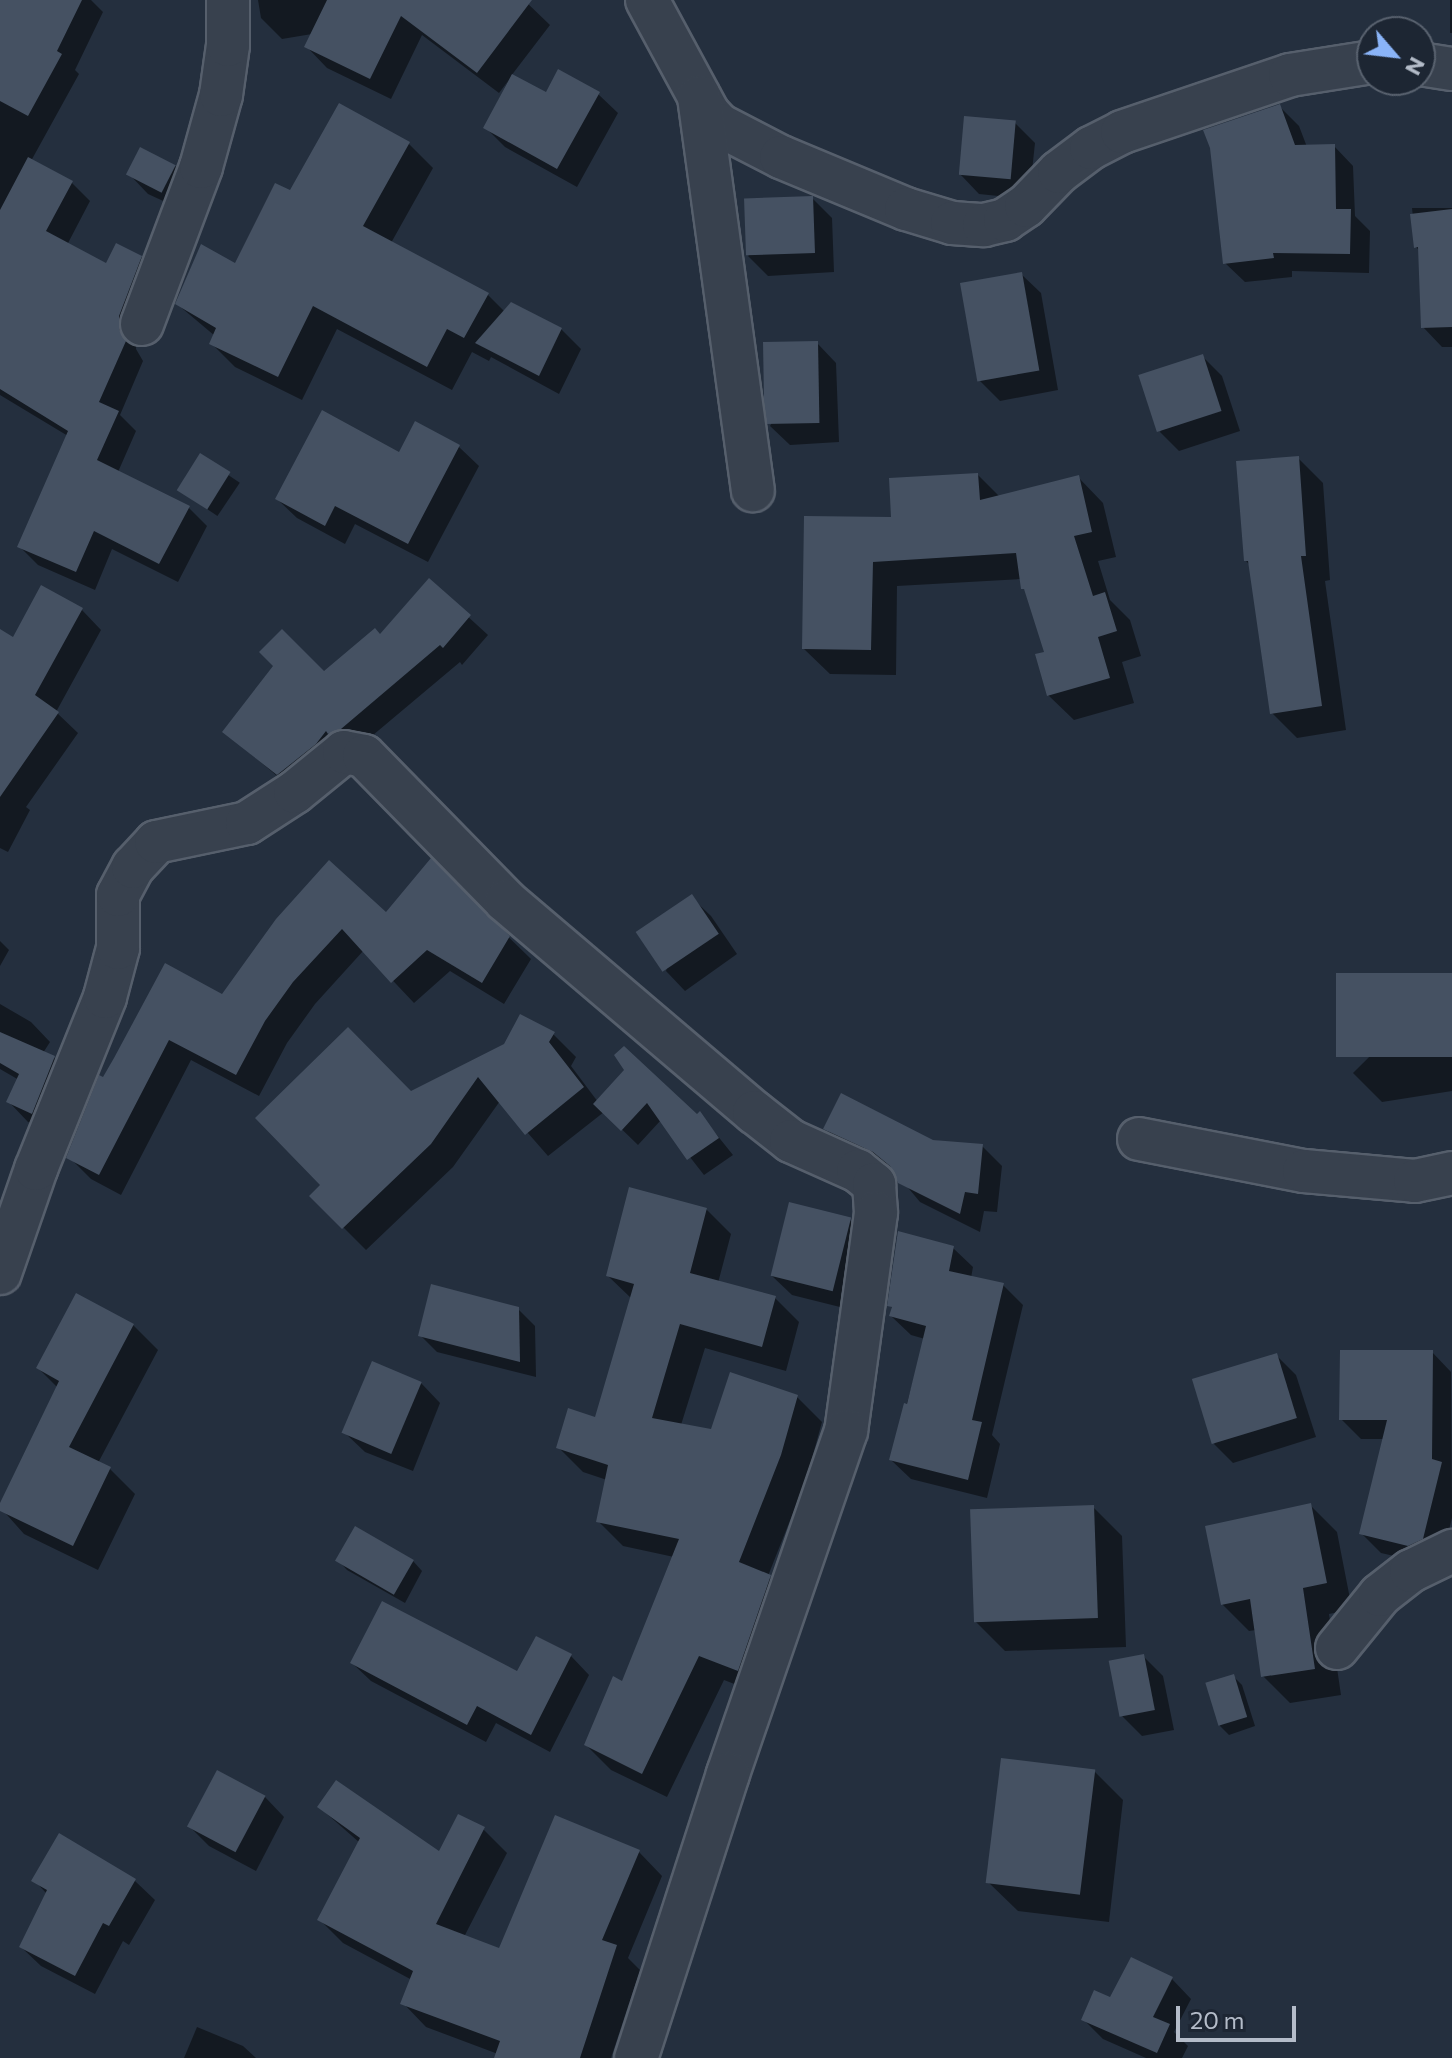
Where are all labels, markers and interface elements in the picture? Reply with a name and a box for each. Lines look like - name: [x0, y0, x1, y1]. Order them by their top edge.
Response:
- north arrow: [1356, 16, 1436, 96]
- text: N: [1400, 53, 1432, 80]
- scale bar: [1180, 1990, 1300, 2040]
- text: 20 m: [1190, 2005, 1244, 2034]

